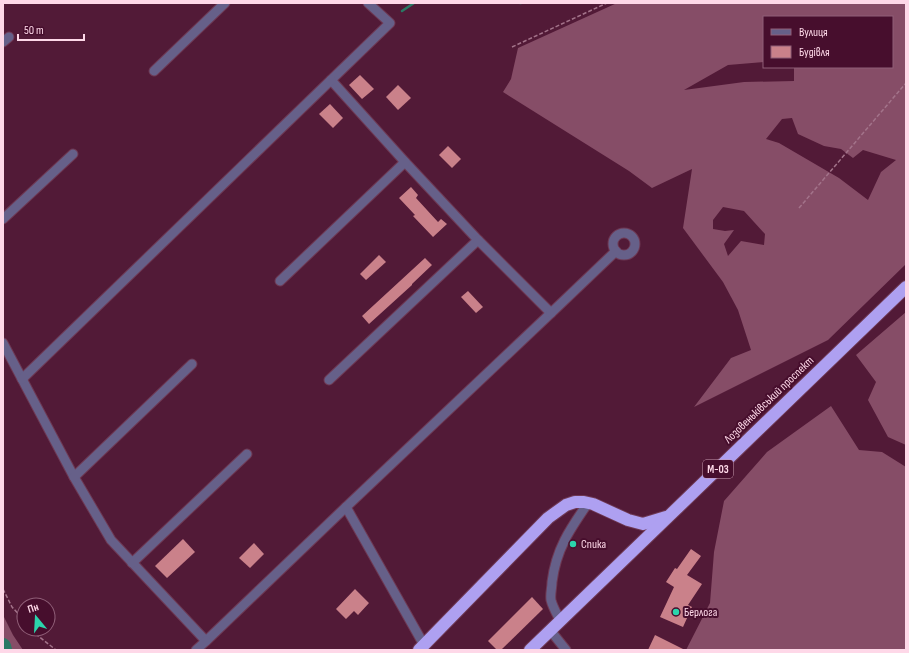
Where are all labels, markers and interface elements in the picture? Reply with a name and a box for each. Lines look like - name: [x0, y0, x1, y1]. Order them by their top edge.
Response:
- scale bar: [18, 16, 84, 42]
- legend: [763, 16, 893, 68]
- text: 50 m: [24, 23, 44, 38]
- text: Вулиця: [799, 25, 828, 40]
- text: Будівля: [799, 45, 830, 60]
- street label: Лозовеньківський проспект: [720, 353, 817, 447]
- road number: М-03: [703, 460, 733, 478]
- place label: Спика: [581, 537, 606, 552]
- marker: Спика: [568, 539, 578, 549]
- north arrow: [16, 597, 56, 637]
- text: Пн: [26, 600, 40, 616]
- place label: Берлога: [684, 605, 718, 620]
- marker: Берлога: [671, 607, 681, 617]

